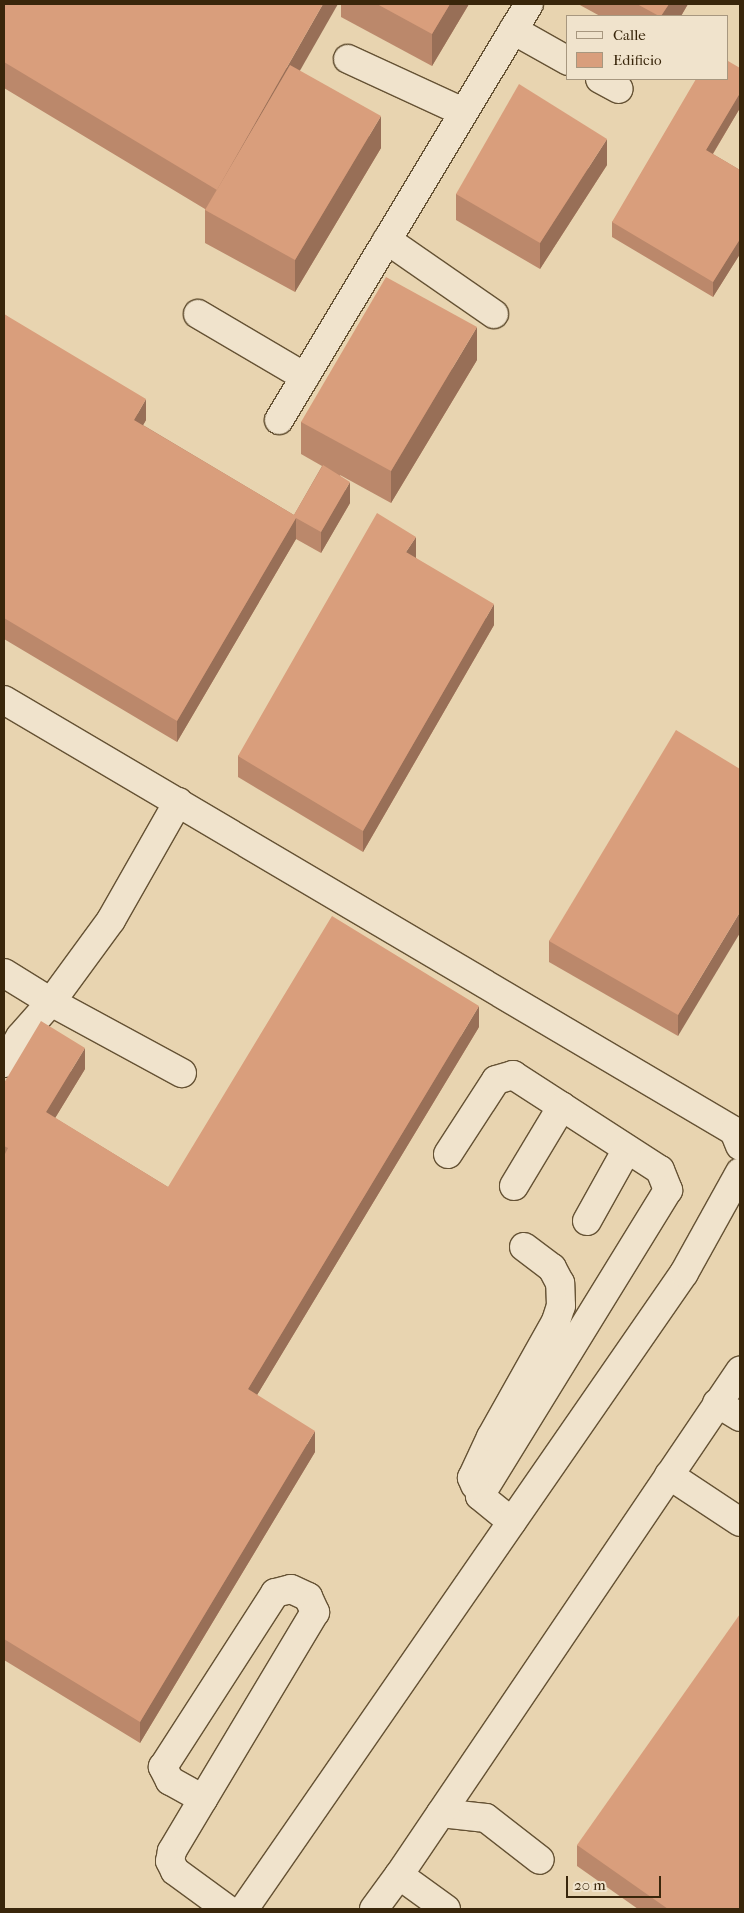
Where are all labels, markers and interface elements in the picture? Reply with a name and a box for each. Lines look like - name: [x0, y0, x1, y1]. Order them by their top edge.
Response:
- legend: [566, 15, 729, 80]
- text: Calle: [613, 26, 646, 44]
- text: Edificio: [613, 51, 662, 69]
- scale bar: [569, 1866, 664, 1898]
- text: 20 m: [574, 1876, 606, 1894]

